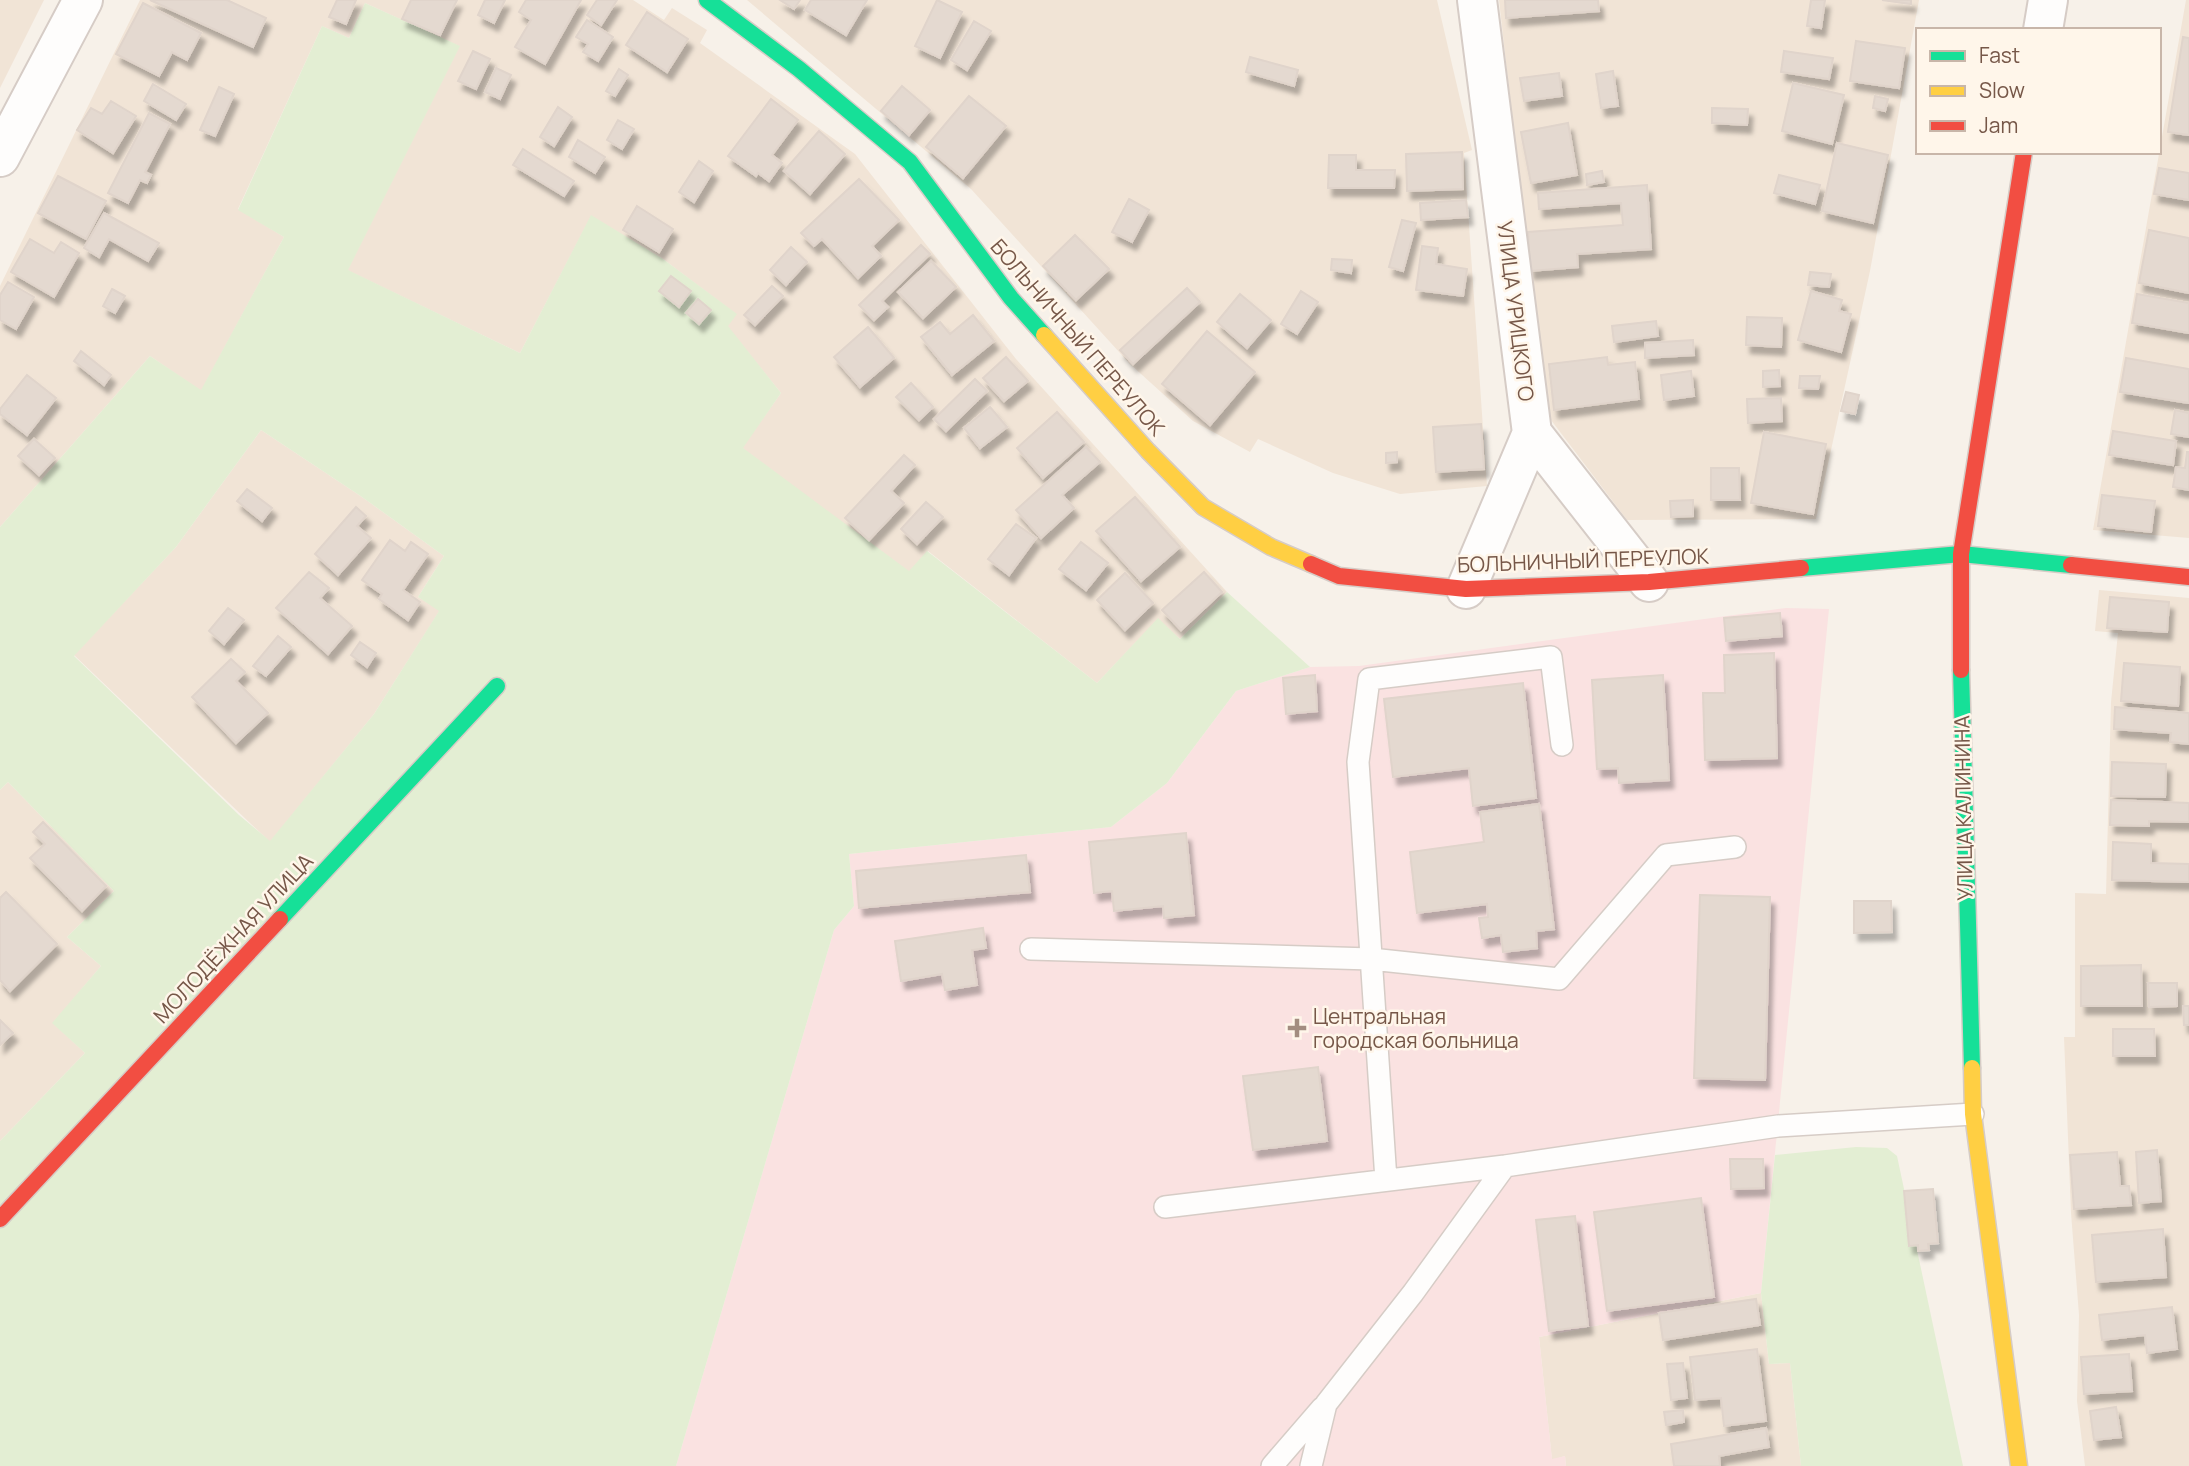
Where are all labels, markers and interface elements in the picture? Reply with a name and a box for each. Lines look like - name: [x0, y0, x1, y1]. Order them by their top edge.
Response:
- legend: [1916, 28, 2161, 154]
- text: Fast: [1979, 41, 2020, 69]
- text: Slow: [1979, 76, 2025, 104]
- text: Jam: [1979, 111, 2018, 139]
- street label: УЛИЦА УРИЦКОГО: [1491, 219, 1541, 403]
- street label: БОЛЬНИЧНЫЙ ПЕРЕУЛОК: [985, 233, 1172, 442]
- street label: БОЛЬНИЧНЫЙ ПЕРЕУЛОК: [1457, 542, 1710, 578]
- street label: УЛИЦА КАЛИНИНА: [1947, 715, 1979, 901]
- street label: МОЛОДЁЖНАЯ УЛИЦА: [147, 847, 319, 1029]
- place label: Центральная городская больница: [1313, 1002, 1519, 1054]
- marker: Центральная городская больница: [1287, 1018, 1307, 1038]

